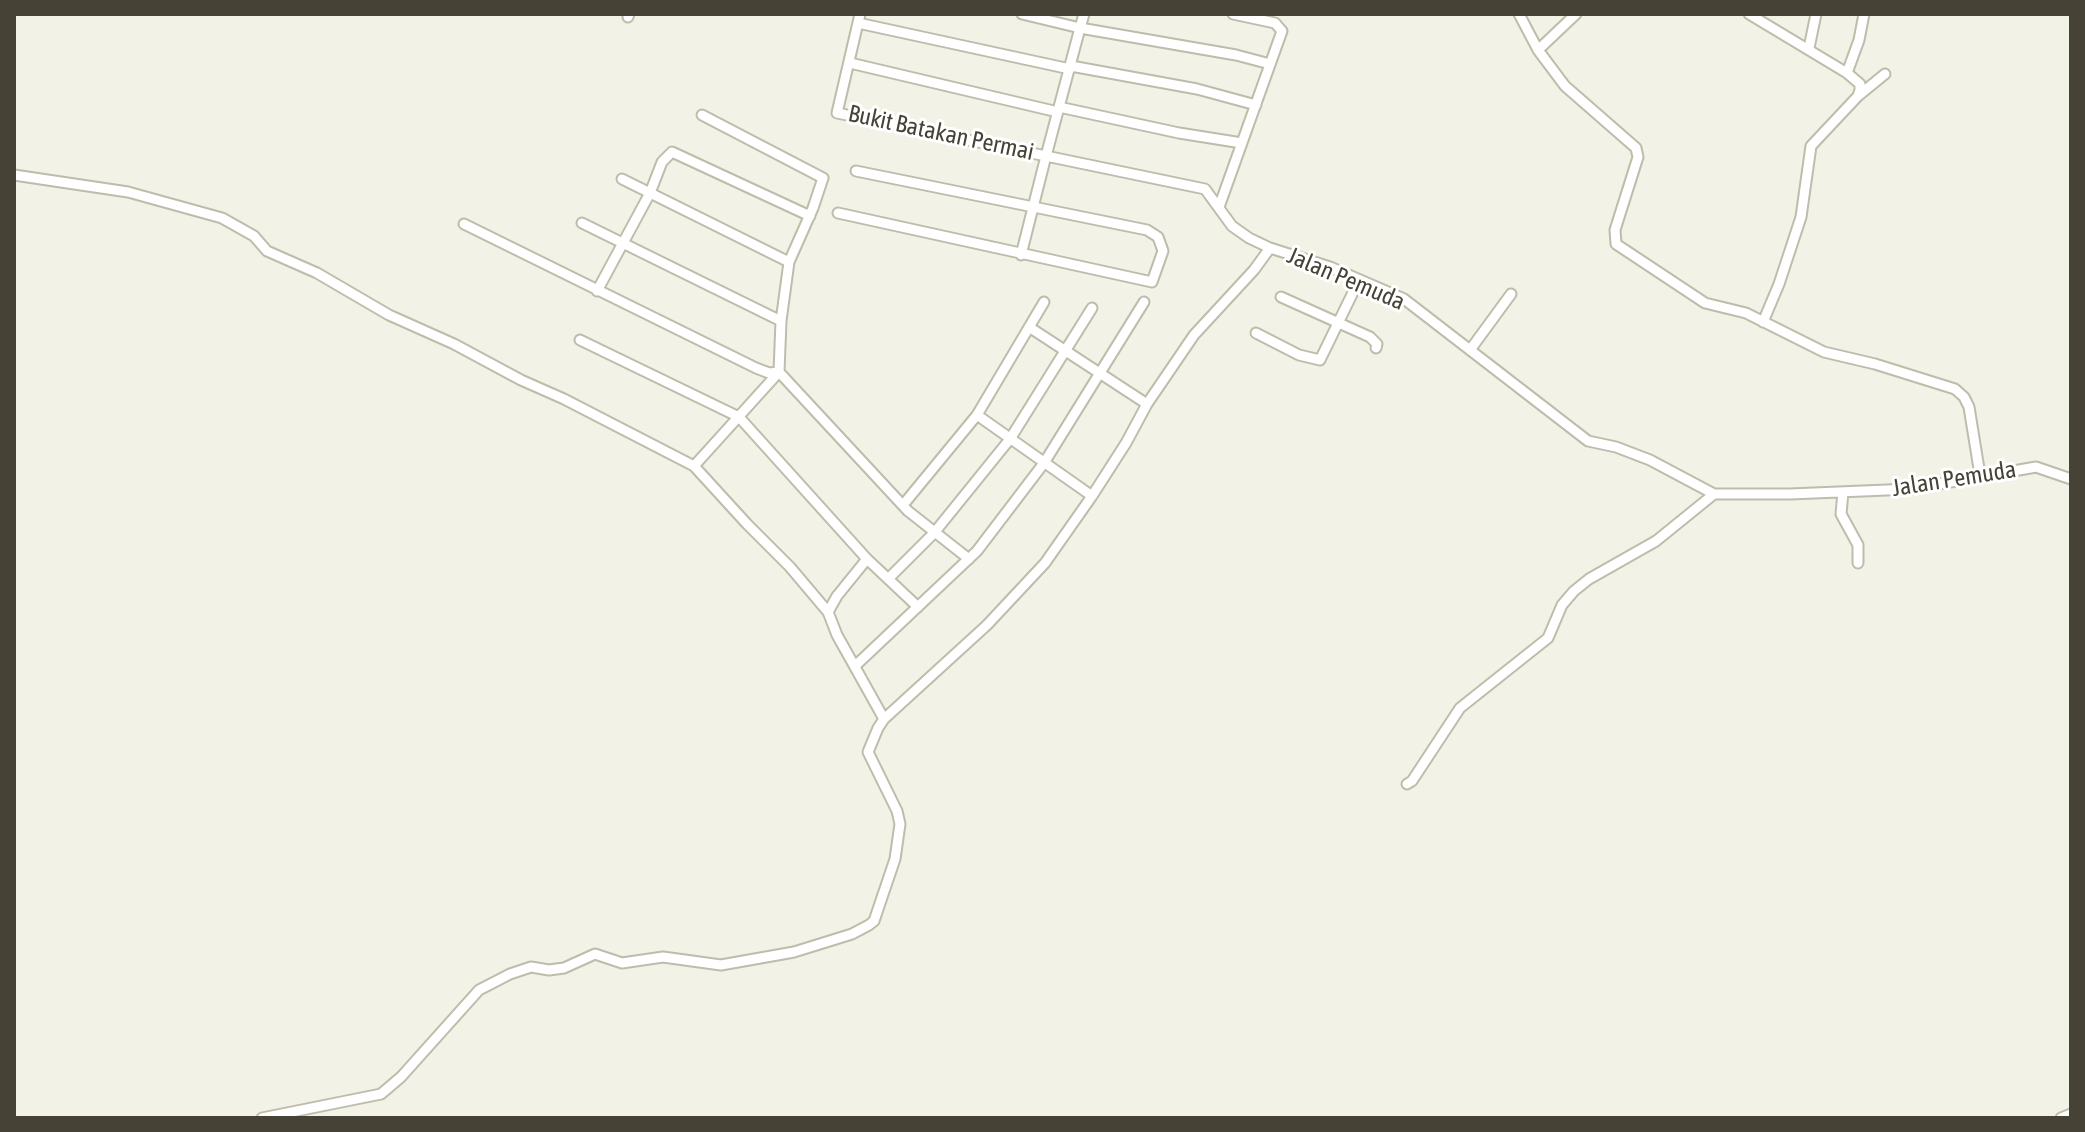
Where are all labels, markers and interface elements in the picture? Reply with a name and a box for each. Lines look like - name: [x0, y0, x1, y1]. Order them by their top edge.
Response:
- street label: Bukit Batakan Permai: [845, 99, 1037, 167]
- street label: Jalan Pemuda: [1283, 241, 1409, 317]
- street label: Jalan Pemuda: [1890, 455, 2018, 503]

